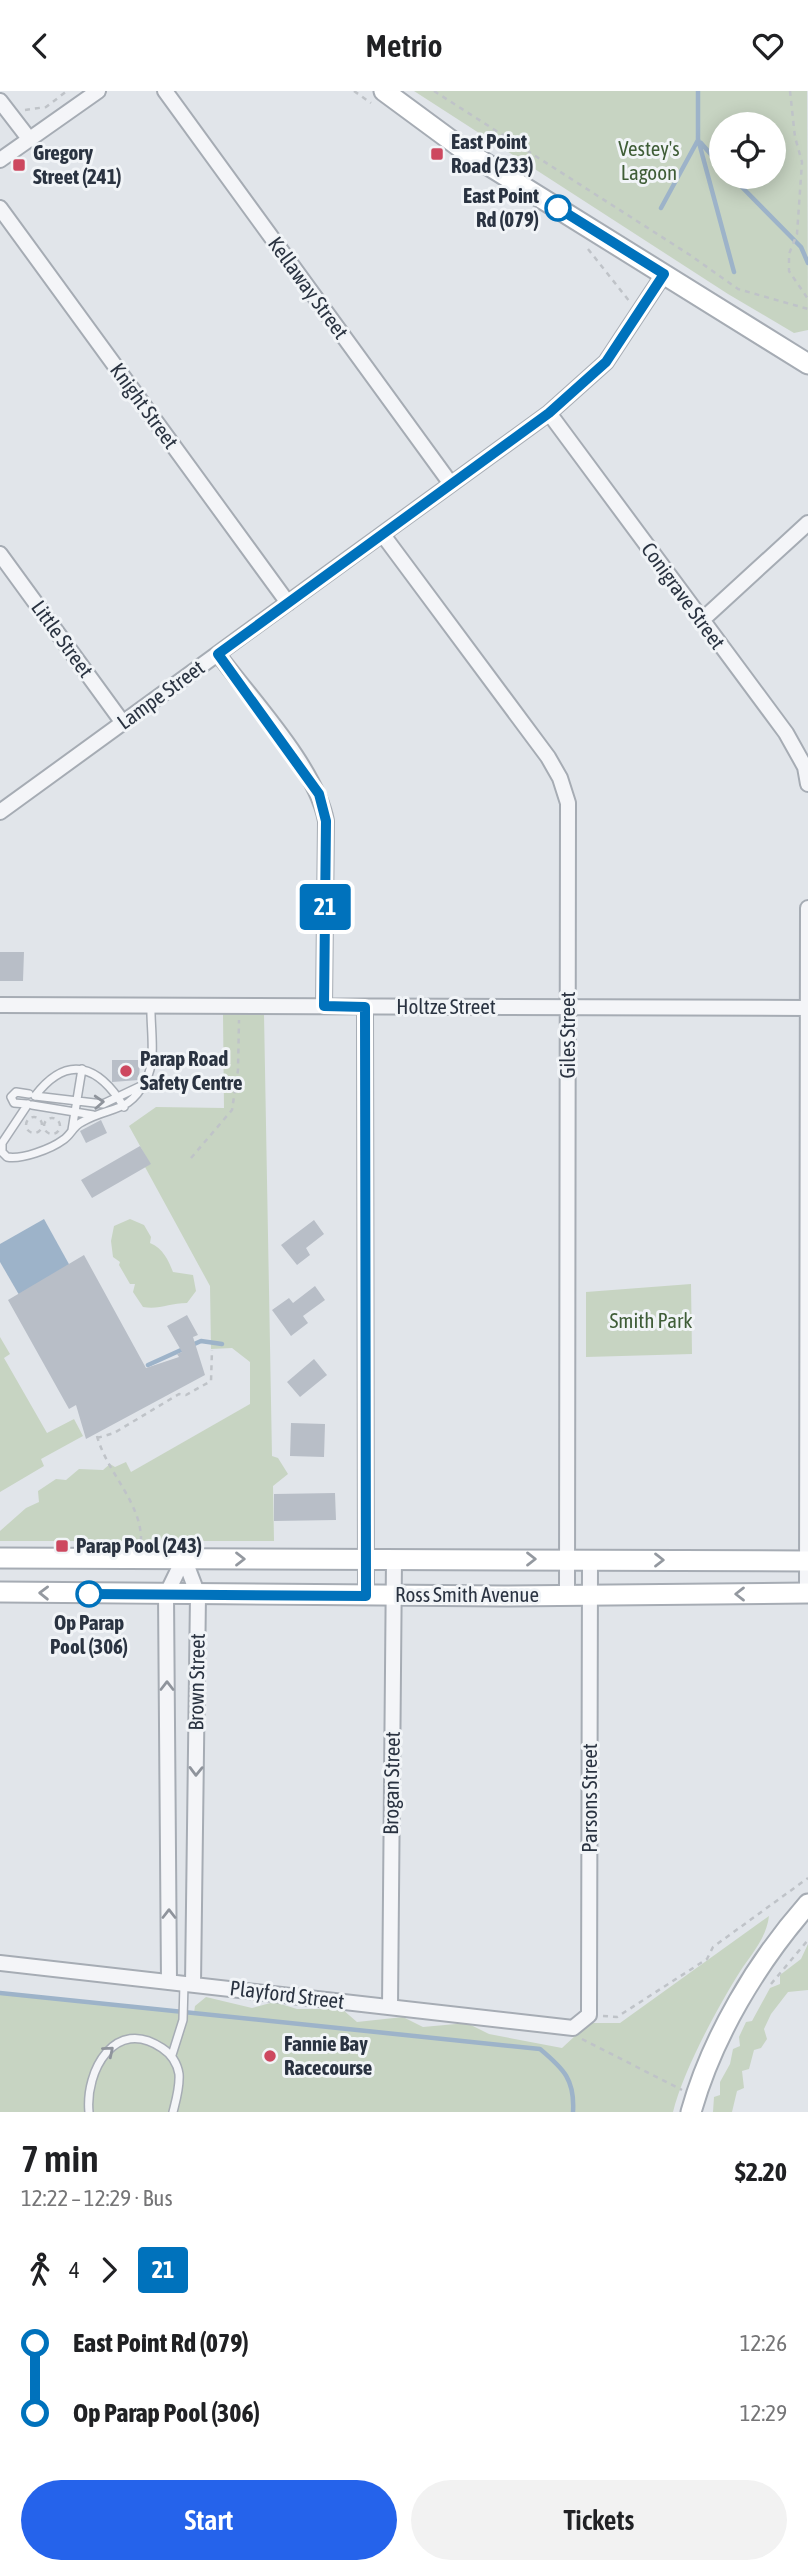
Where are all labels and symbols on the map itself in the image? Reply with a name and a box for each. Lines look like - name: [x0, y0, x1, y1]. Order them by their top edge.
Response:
- place label: East Point Road (233): [451, 129, 534, 177]
- park label: Vestey's Lagoon: [618, 136, 680, 184]
- place label: Gregory Street (241): [33, 140, 122, 188]
- marker: East Point Road (233): [429, 146, 445, 162]
- marker: Gregory Street (241): [11, 157, 27, 173]
- place label: East Point Rd (079): [463, 183, 539, 231]
- marker: East Point Rd (079): [545, 195, 571, 221]
- street label: Kellaway Street: [264, 232, 354, 343]
- street label: Knight Street: [106, 358, 184, 453]
- street label: Conigrave Street: [637, 537, 731, 653]
- street label: Little Street: [27, 595, 99, 681]
- street label: Lampe Street: [112, 655, 209, 734]
- line badge: 21: [294, 884, 356, 930]
- street label: Giles Street: [555, 991, 579, 1079]
- street label: Holtze Street: [396, 994, 496, 1018]
- place label: Parap Road Safety Centre: [140, 1046, 242, 1094]
- marker: Parap Road Safety Centre: [118, 1063, 134, 1079]
- one-way arrow: [94, 1095, 105, 1110]
- park label: Smith Park: [610, 1308, 692, 1332]
- place label: Parap Pool (243): [76, 1533, 202, 1557]
- marker: Parap Pool (243): [54, 1538, 70, 1554]
- one-way arrow: [234, 1551, 245, 1566]
- one-way arrow: [526, 1551, 537, 1567]
- one-way arrow: [654, 1552, 664, 1568]
- marker: Op Parap Pool (306): [76, 1581, 102, 1607]
- street label: Ross Smith Avenue: [395, 1582, 539, 1606]
- one-way arrow: [38, 1585, 48, 1601]
- one-way arrow: [734, 1586, 745, 1602]
- place label: Op Parap Pool (306): [50, 1610, 128, 1658]
- street label: Brown Street: [183, 1633, 209, 1731]
- one-way arrow: [159, 1681, 175, 1691]
- street label: Brogan Street: [378, 1731, 404, 1835]
- street label: Parsons Street: [577, 1743, 601, 1853]
- one-way arrow: [188, 1766, 204, 1777]
- one-way arrow: [161, 1908, 177, 1919]
- street label: Playford Street: [229, 1975, 346, 2013]
- place label: Fannie Bay Racecourse: [284, 2031, 372, 2079]
- one-way arrow: [102, 2046, 114, 2059]
- marker: Fannie Bay Racecourse: [262, 2048, 278, 2064]

